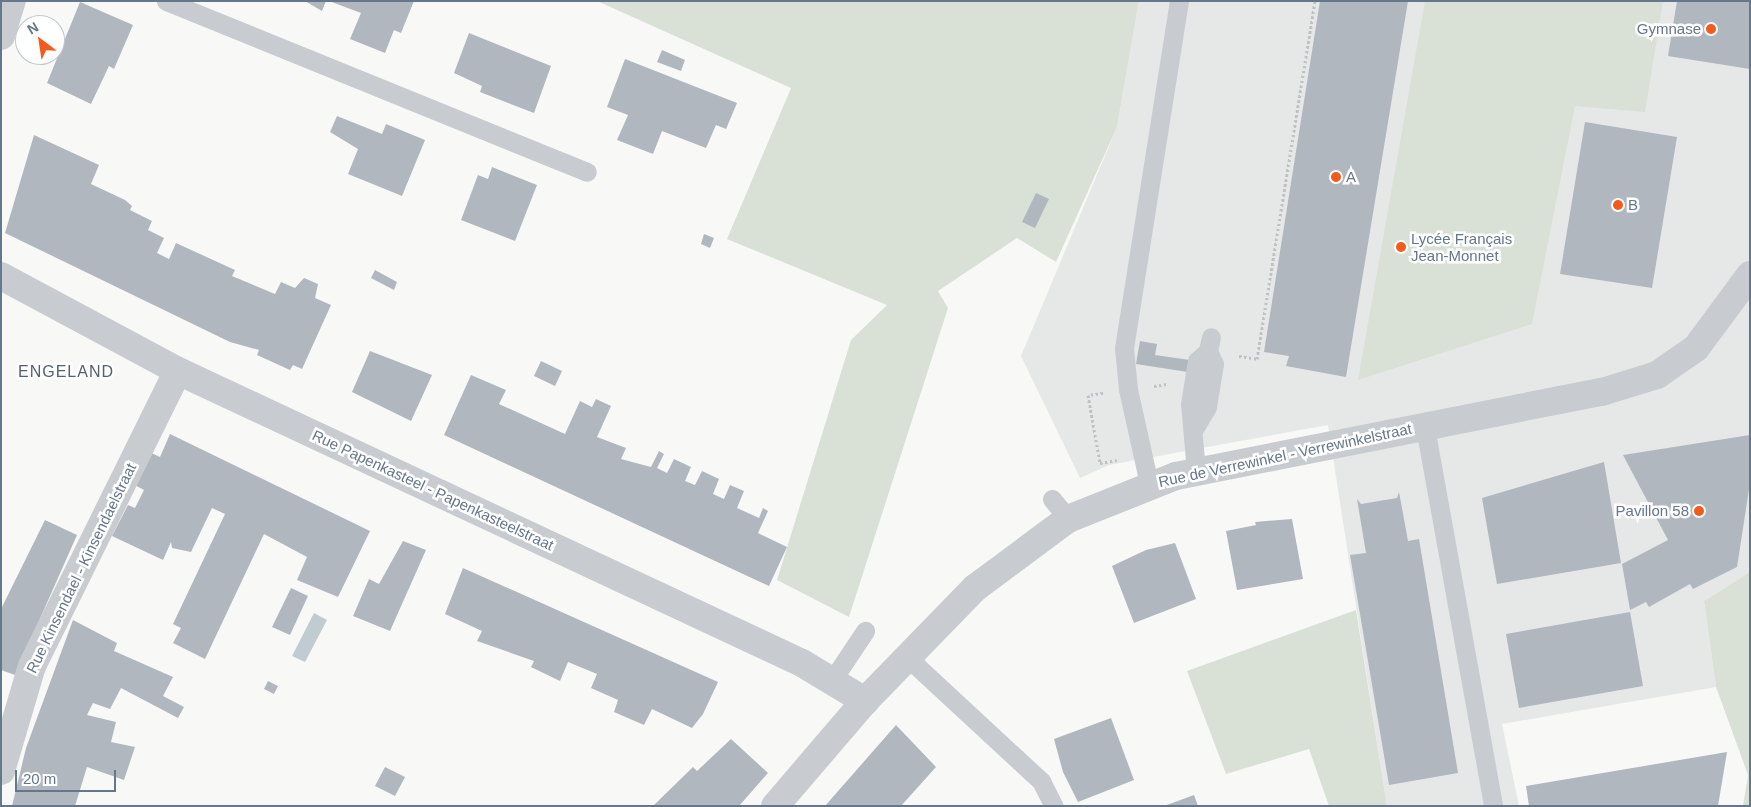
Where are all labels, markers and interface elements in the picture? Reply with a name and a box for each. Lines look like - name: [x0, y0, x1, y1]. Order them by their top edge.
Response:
- north arrow: [15, 15, 65, 65]
- text: N: [24, 19, 41, 37]
- place label: Gymnase: [1637, 20, 1701, 38]
- marker: Gymnase: [1705, 23, 1717, 35]
- place label: A: [1346, 168, 1356, 186]
- marker: A: [1330, 171, 1342, 183]
- place label: B: [1628, 196, 1638, 214]
- marker: B: [1612, 199, 1624, 211]
- place label: Lycée Français Jean-Monnet: [1411, 229, 1512, 264]
- marker: Lycée Français Jean-Monnet: [1395, 241, 1407, 253]
- district label: ENGELAND: [17, 362, 115, 382]
- street label: Rue de Verrewinkel - Verrewinkelstraat: [1157, 419, 1413, 491]
- street label: Rue Papenkasteel - Papenkasteelstraat: [309, 426, 557, 554]
- street label: Rue Kinsendael - Kinsendaelstraat: [22, 460, 140, 676]
- place label: Pavillon 58: [1616, 502, 1689, 520]
- marker: Pavillon 58: [1693, 505, 1705, 517]
- scale bar: [18, 760, 119, 792]
- text: 20 m: [23, 770, 56, 787]

